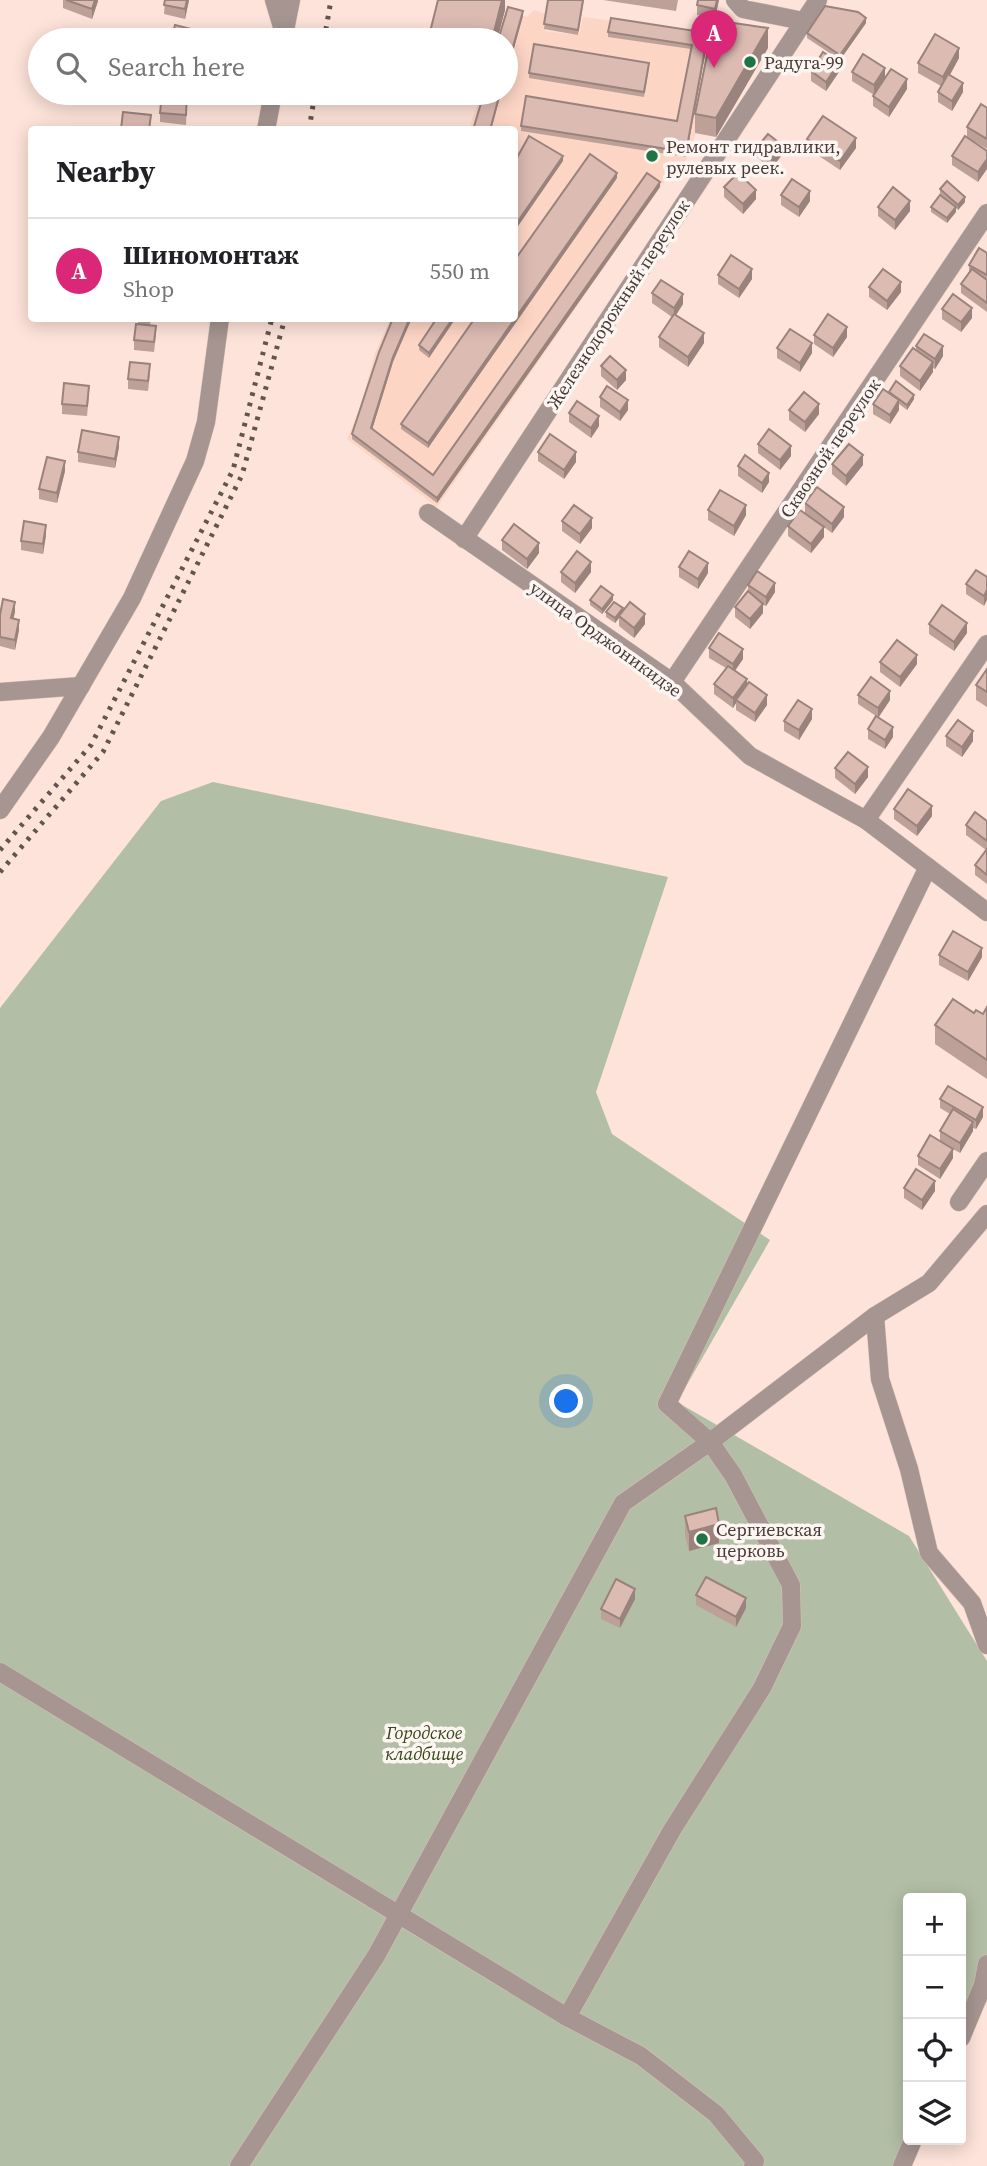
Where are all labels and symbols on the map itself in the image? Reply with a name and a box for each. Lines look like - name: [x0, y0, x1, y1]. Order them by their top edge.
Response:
- pin: A: [691, 10, 737, 68]
- place label: Радуга-99: [764, 50, 844, 75]
- marker: Радуга-99: [742, 54, 758, 70]
- place label: Ремонт гидравлики, рулевых реек.: [666, 134, 841, 180]
- marker: Ремонт гидравлики, рулевых реек.: [644, 148, 660, 164]
- street label: Железнодорожный переулок: [541, 194, 695, 413]
- street label: Сквозной переулок: [774, 373, 886, 523]
- street label: улица Орджоникидзе: [525, 575, 687, 703]
- your location: [549, 1384, 583, 1418]
- place label: Сергиевская церковь: [716, 1517, 822, 1563]
- marker: Сергиевская церковь: [694, 1531, 710, 1547]
- park label: Городское кладбище: [385, 1720, 464, 1766]

